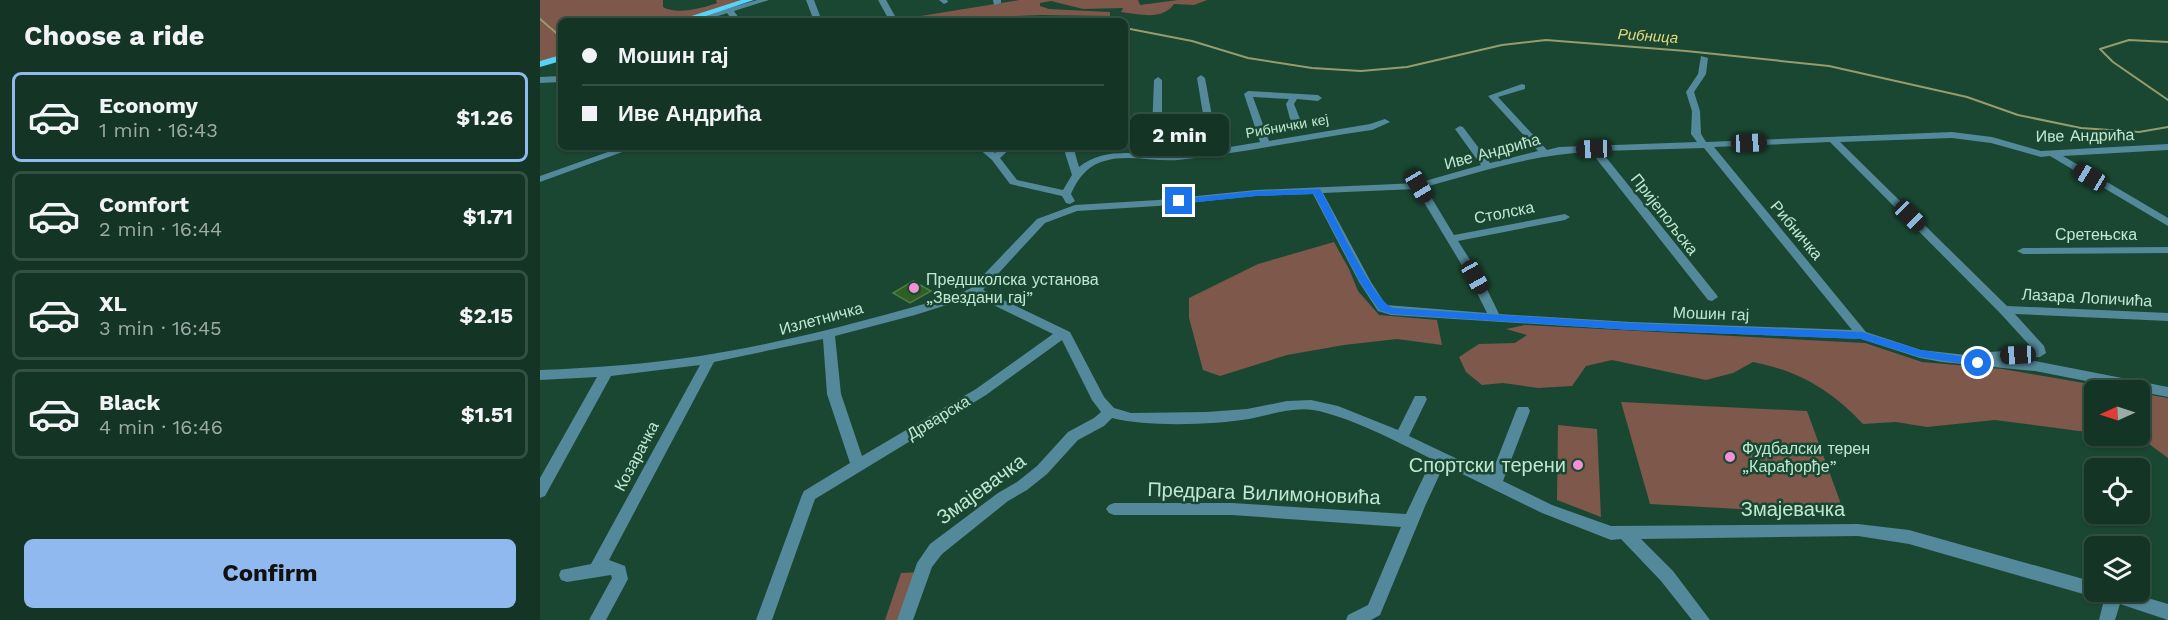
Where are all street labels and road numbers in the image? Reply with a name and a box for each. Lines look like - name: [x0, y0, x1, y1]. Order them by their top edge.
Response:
- street label: Рибнички кеј: [1244, 111, 1330, 141]
- street label: Иве Андрића: [2036, 125, 2135, 146]
- street label: Иве Андрића: [1442, 130, 1542, 173]
- street label: Пријепољска: [1627, 170, 1702, 259]
- street label: Столска: [1472, 197, 1536, 228]
- street label: Рибничка: [1766, 197, 1827, 264]
- street label: Сретењска: [2055, 225, 2137, 244]
- street label: Лазара Лопичића: [2021, 285, 2153, 310]
- street label: Излетничка: [777, 298, 865, 339]
- street label: Мошин гај: [1672, 303, 1750, 324]
- street label: Дрварска: [903, 391, 973, 444]
- street label: Козарачка: [610, 418, 663, 494]
- street label: Змајевачка: [932, 448, 1031, 529]
- street label: Предрага Вилимоновића: [1147, 477, 1382, 509]
- street label: Змајевачка: [1741, 497, 1846, 521]

